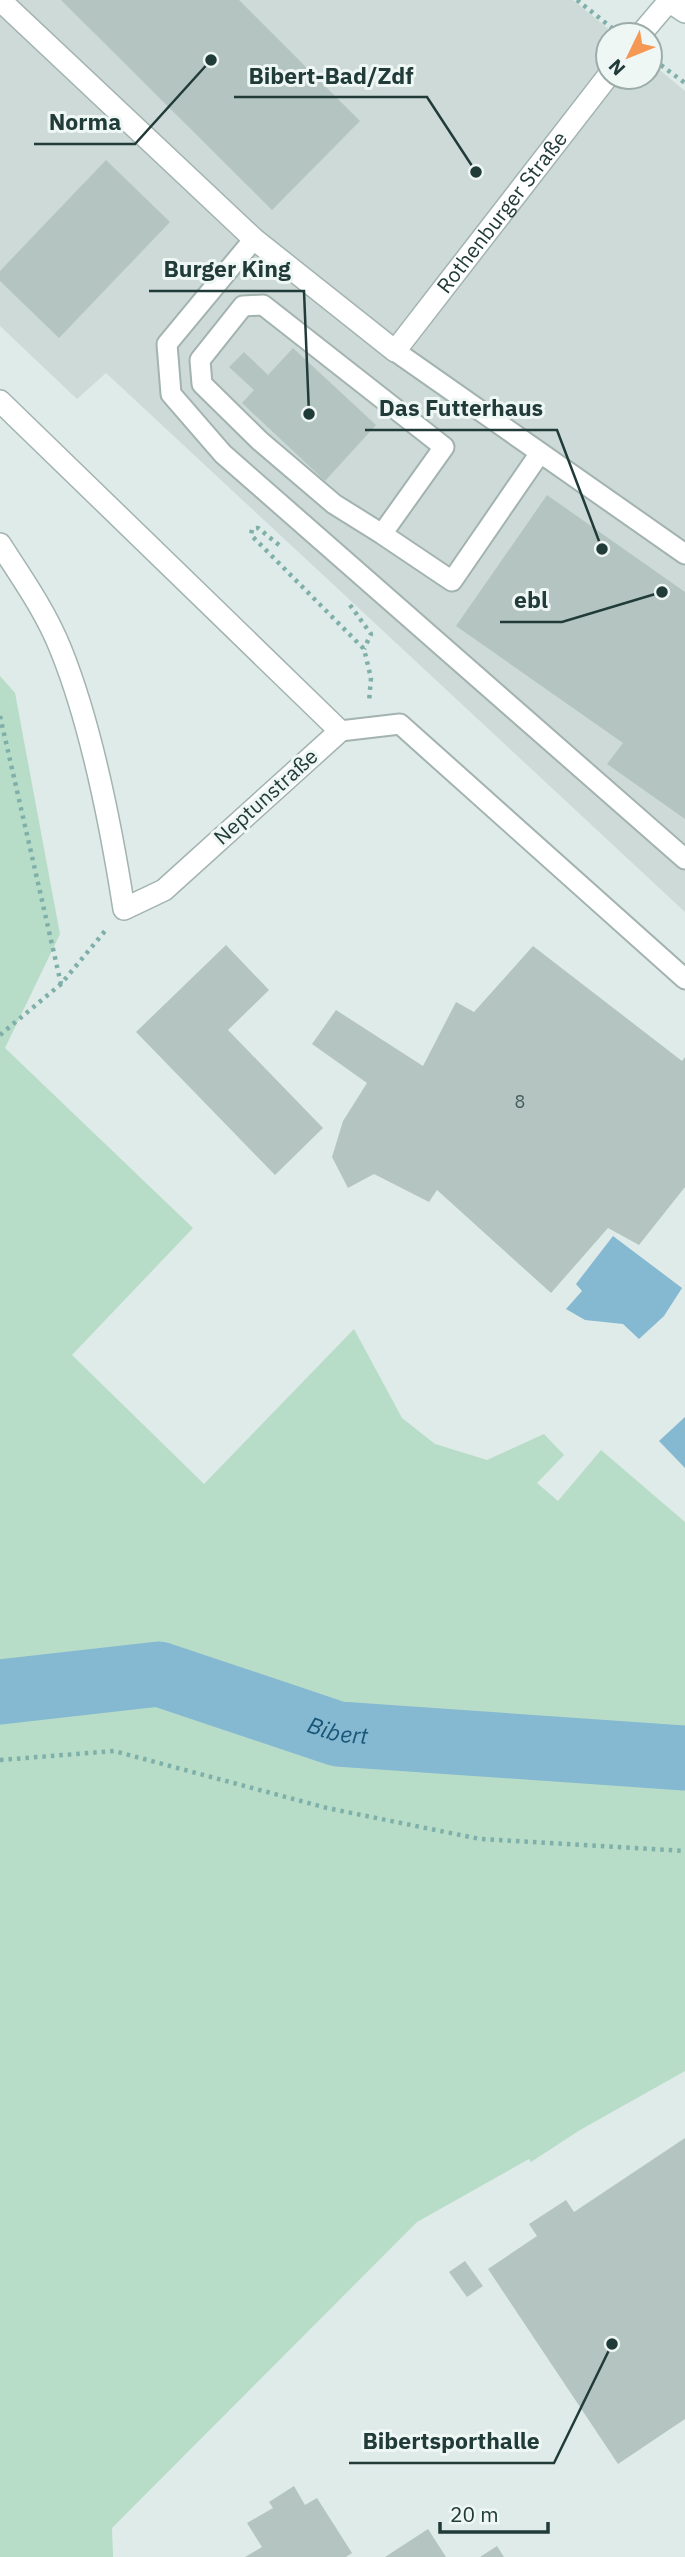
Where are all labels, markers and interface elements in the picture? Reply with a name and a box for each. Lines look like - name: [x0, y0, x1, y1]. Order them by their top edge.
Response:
- north arrow: [594, 21, 664, 91]
- callout: Bibert-Bad/Zdf: [234, 53, 427, 97]
- text: N: [603, 54, 630, 81]
- text: Bibert-Bad/Zdf: [248, 60, 414, 90]
- callout: Norma: [34, 100, 135, 144]
- text: Norma: [49, 106, 121, 136]
- street label: Rothenburger Straße: [430, 125, 573, 299]
- callout: Burger King: [149, 247, 304, 291]
- text: Burger King: [163, 253, 291, 283]
- callout: Das Futterhaus: [365, 386, 557, 430]
- text: Das Futterhaus: [379, 392, 543, 422]
- callout: ebl: [500, 578, 562, 622]
- text: ebl: [514, 584, 548, 614]
- street label: Neptunstraße: [207, 742, 323, 850]
- house number: 8: [515, 1090, 525, 1113]
- water label: Bibert: [304, 1709, 369, 1750]
- callout: Bibertsporthalle: [349, 2419, 554, 2463]
- text: Bibertsporthalle: [362, 2425, 540, 2455]
- scale bar: [440, 2490, 548, 2534]
- text: 20 m: [450, 2500, 499, 2528]

